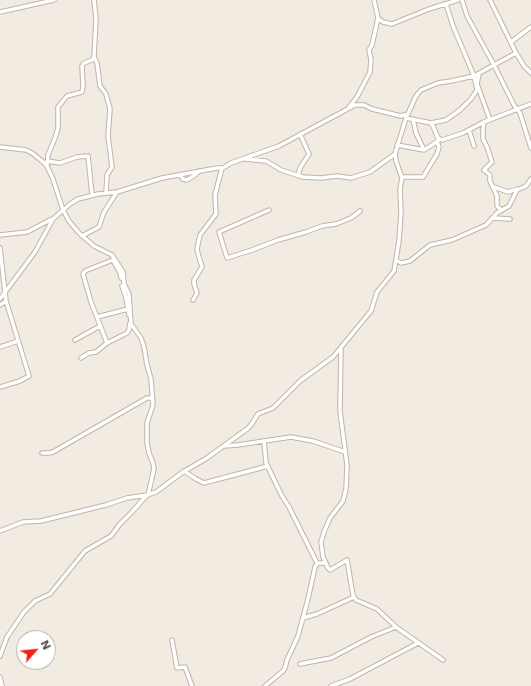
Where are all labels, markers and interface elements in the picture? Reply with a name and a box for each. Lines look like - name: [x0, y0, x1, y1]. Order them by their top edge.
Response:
- north arrow: [16, 630, 56, 670]
- text: N: [38, 638, 54, 652]

